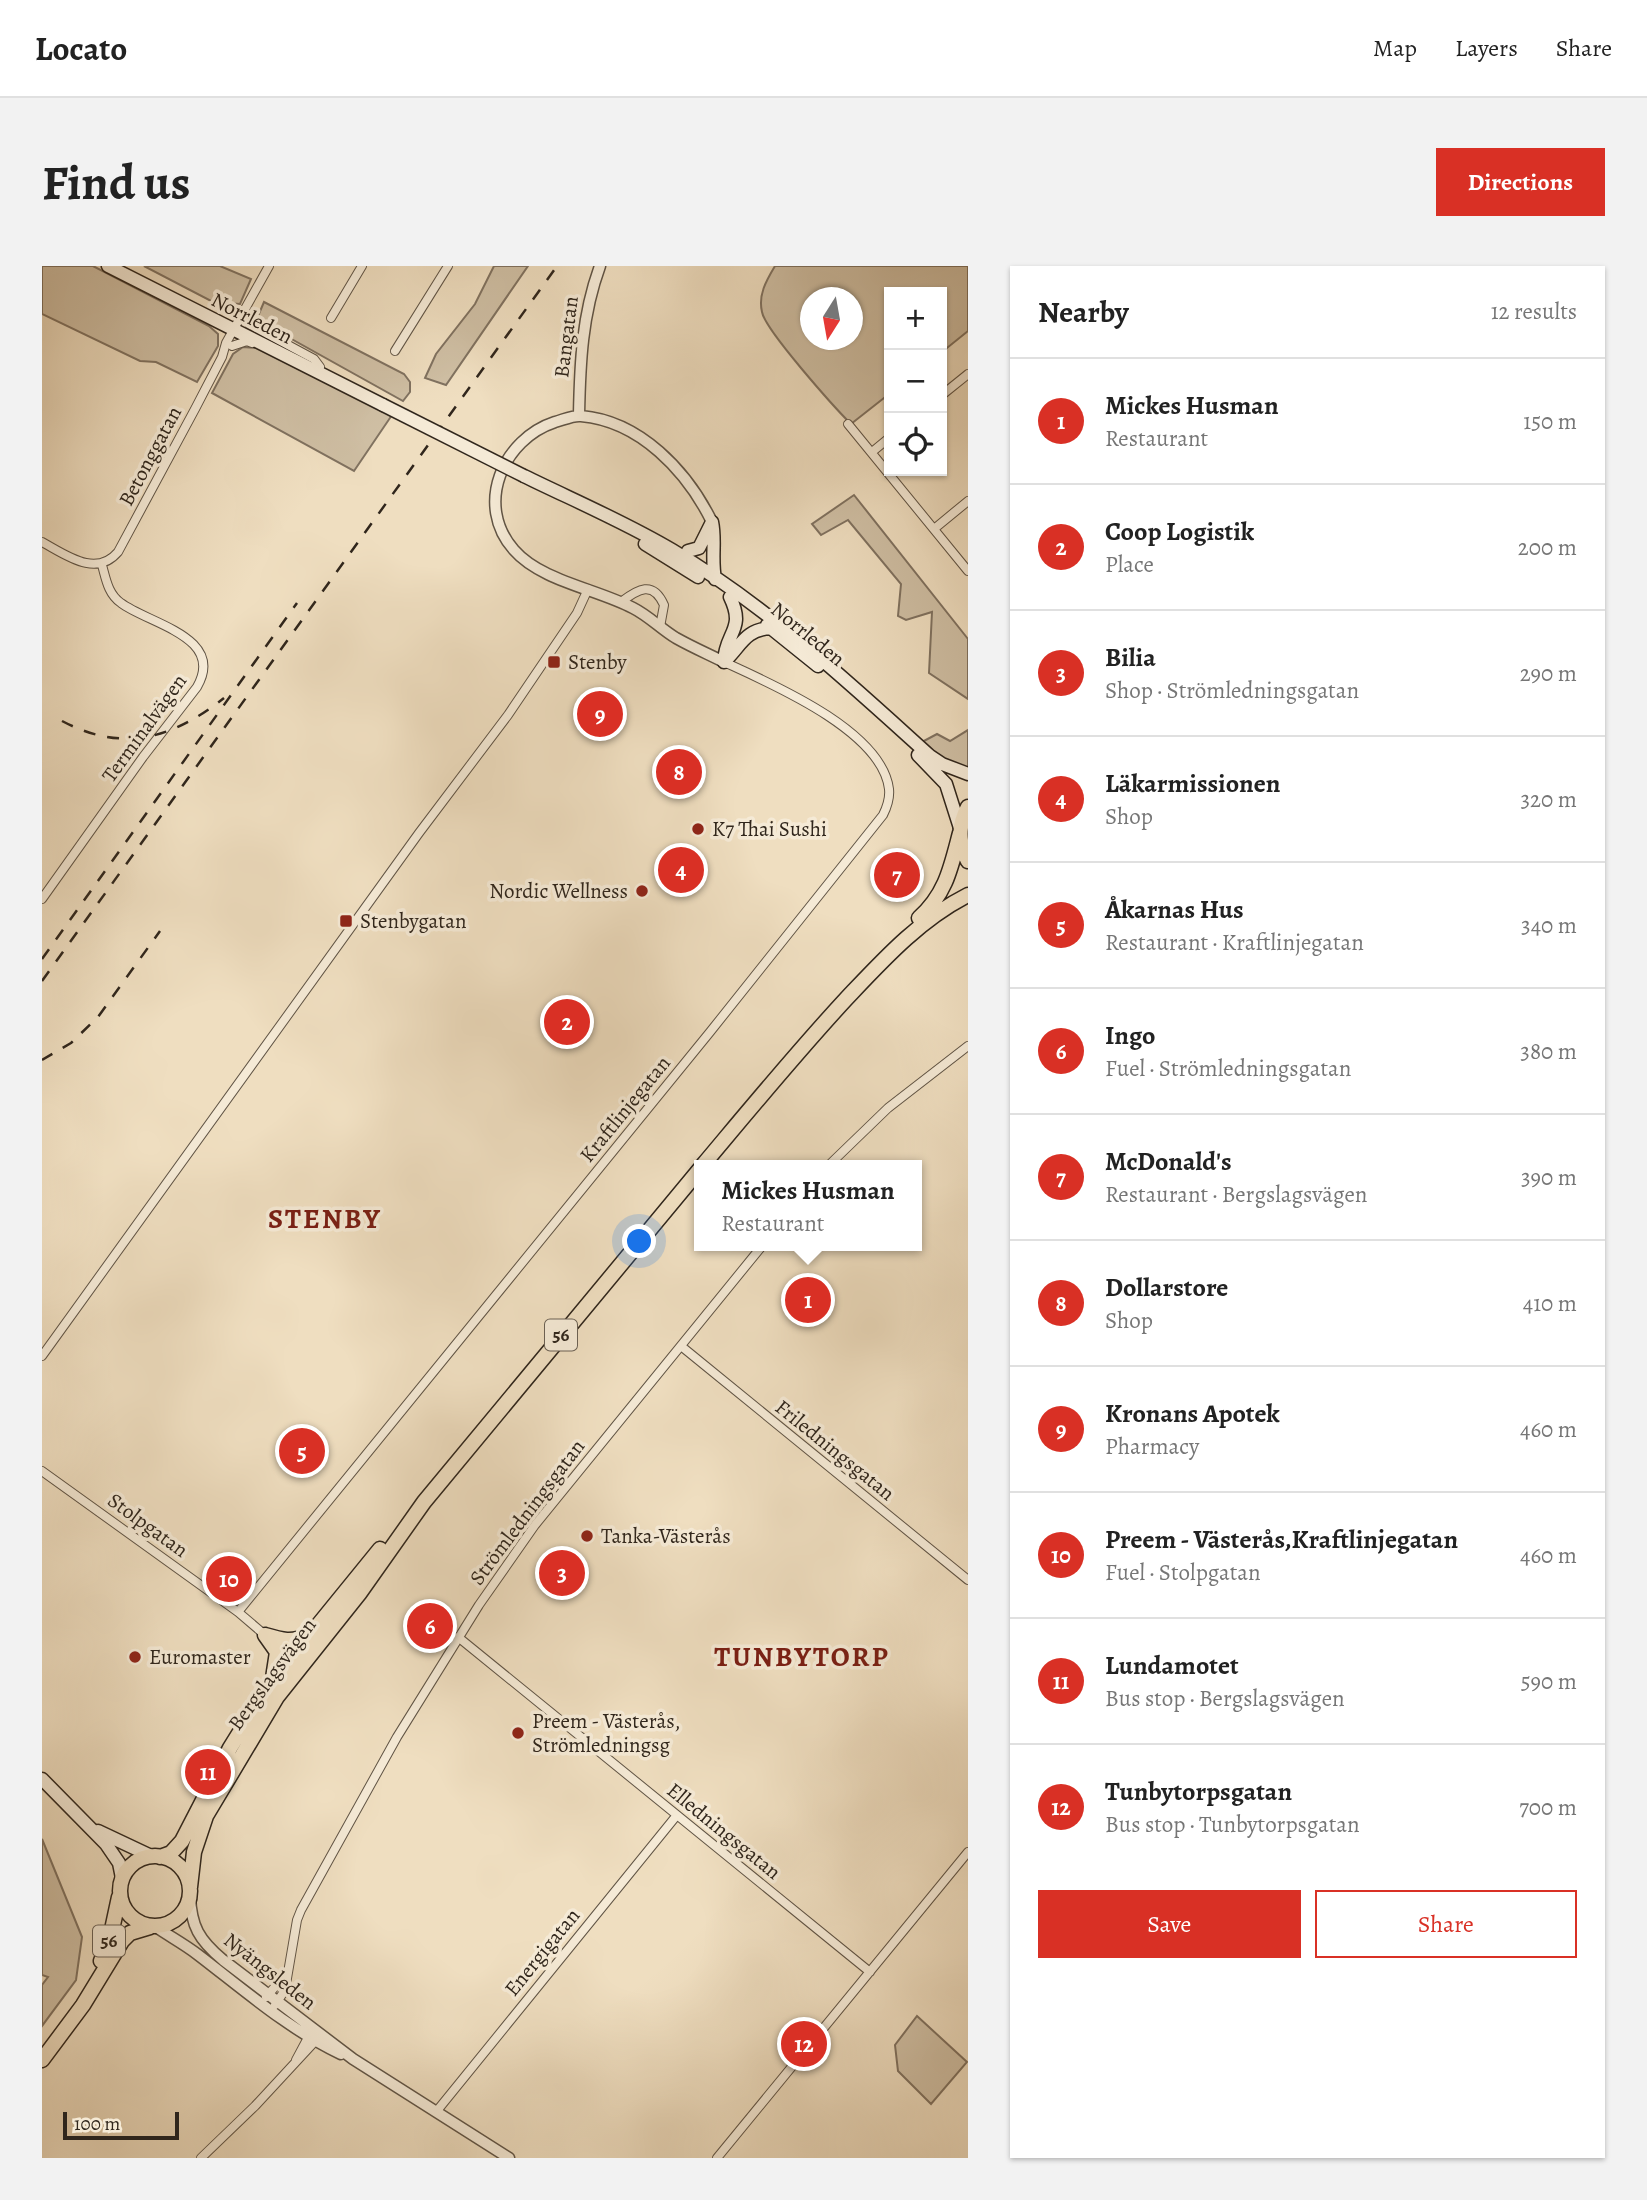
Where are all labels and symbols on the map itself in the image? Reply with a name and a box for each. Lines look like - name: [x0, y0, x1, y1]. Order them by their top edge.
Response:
- street label: Norrleden: [206, 286, 298, 350]
- north arrow: [800, 287, 863, 350]
- street label: Bangatan: [547, 295, 585, 379]
- street label: Betonggatan: [112, 401, 188, 511]
- street label: Norrleden: [765, 595, 851, 673]
- place label: Stenby: [568, 648, 627, 676]
- marker: Stenby: [546, 654, 562, 670]
- street label: Terminalvägen: [95, 668, 193, 788]
- pin: 9: [577, 688, 623, 740]
- pin: 8: [656, 746, 702, 798]
- place label: K7 Thai Sushi: [712, 815, 827, 843]
- marker: K7 Thai Sushi: [690, 821, 706, 837]
- pin: 4: [658, 844, 704, 896]
- pin: 7: [874, 849, 920, 901]
- place label: Nordic Wellness: [489, 877, 628, 905]
- marker: Nordic Wellness: [634, 883, 650, 899]
- place label: Stenbygatan: [360, 907, 467, 935]
- marker: Stenbygatan: [338, 913, 354, 929]
- pin: 2: [544, 996, 590, 1048]
- street label: Kraftlinjegatan: [573, 1050, 677, 1168]
- district label: STENBY: [268, 1200, 382, 1238]
- your location: [622, 1224, 656, 1258]
- pin: 1: [785, 1274, 831, 1326]
- road number: 56: [545, 1320, 577, 1350]
- street label: Friledningsgatan: [769, 1393, 901, 1507]
- pin: 5: [279, 1425, 325, 1477]
- street label: Strömledningsgatan: [463, 1433, 591, 1591]
- street label: Stolpgatan: [102, 1486, 194, 1564]
- place label: Tanka-Västerås: [601, 1522, 731, 1550]
- marker: Tanka-Västerås: [579, 1528, 595, 1544]
- pin: 3: [539, 1547, 585, 1599]
- pin: 10: [206, 1553, 252, 1605]
- pin: 6: [407, 1600, 453, 1652]
- street label: Bergslagsvägen: [222, 1612, 322, 1736]
- district label: TUNBYTORP: [714, 1638, 890, 1676]
- place label: Euromaster: [149, 1643, 251, 1671]
- marker: Euromaster: [127, 1649, 143, 1665]
- place label: Preem - Västerås, Strömledningsg: [532, 1707, 680, 1759]
- marker: Preem - Västerås, Strömledningsg: [510, 1725, 526, 1741]
- pin: 11: [185, 1746, 231, 1798]
- street label: Elledningsgatan: [661, 1776, 787, 1886]
- street label: Energigatan: [498, 1902, 586, 2002]
- road number: 56: [93, 1926, 125, 1956]
- street label: Nyängsleden: [218, 1926, 322, 2016]
- pin: 12: [781, 2018, 827, 2070]
- scale bar: [63, 2109, 178, 2141]

